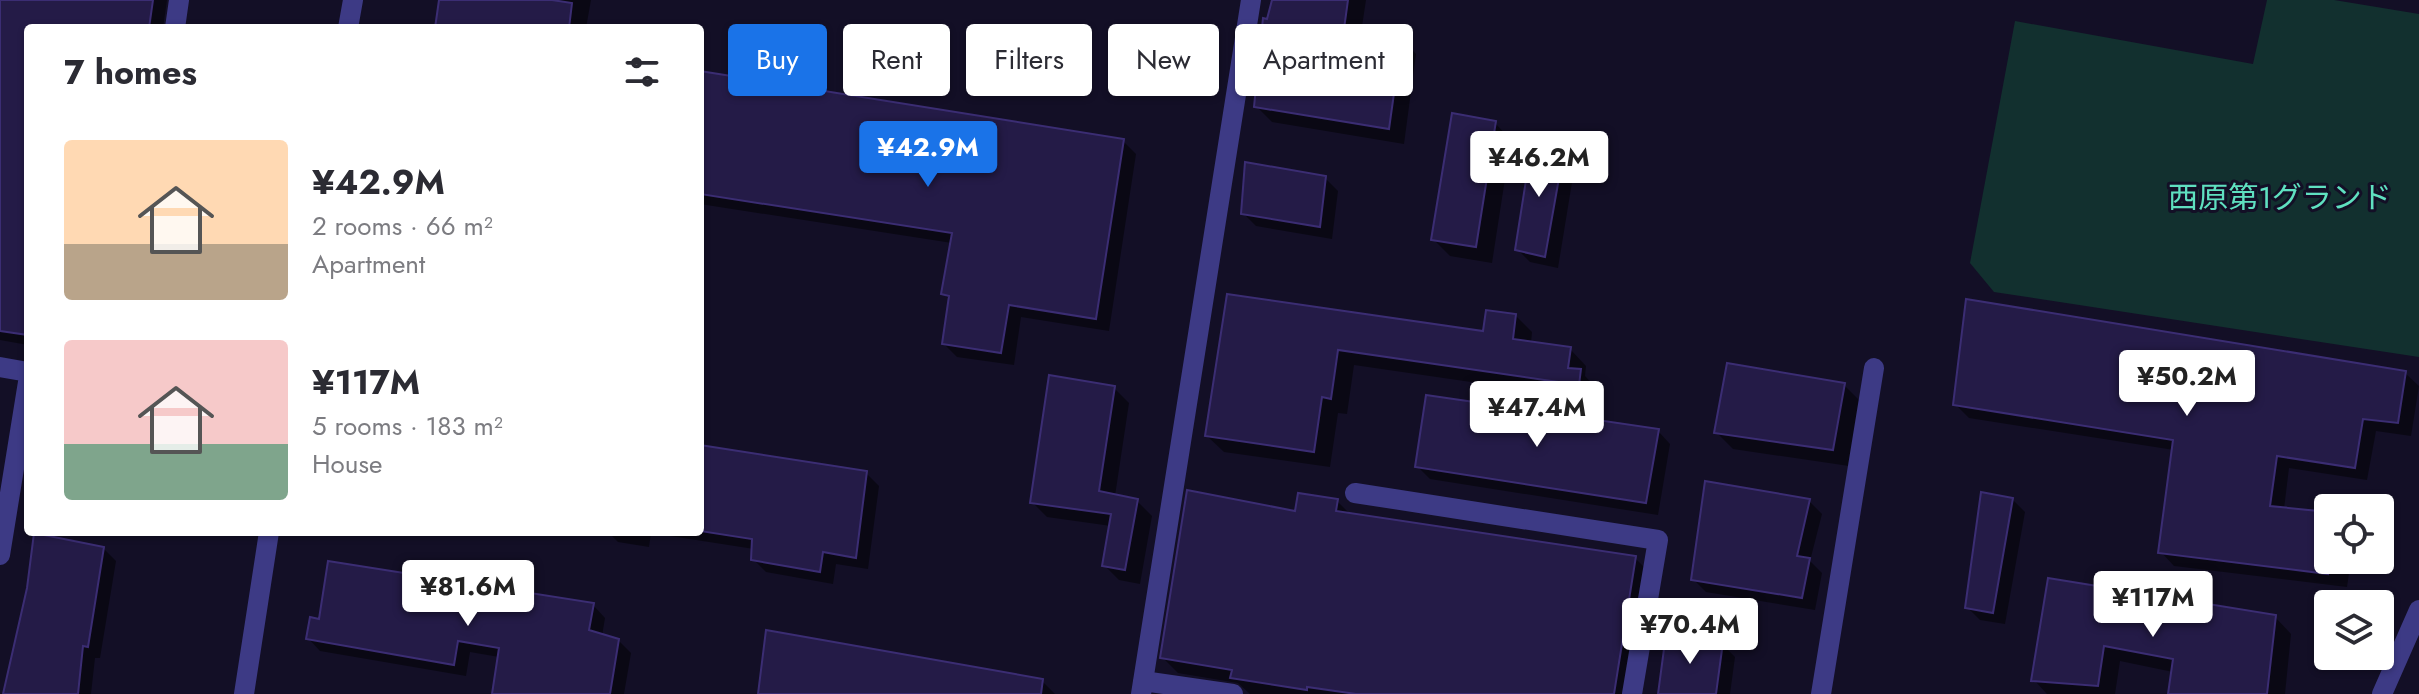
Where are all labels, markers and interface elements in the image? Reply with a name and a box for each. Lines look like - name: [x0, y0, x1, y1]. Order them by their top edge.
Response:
- chip: Buy: [728, 24, 827, 96]
- chip: Rent: [843, 24, 950, 96]
- chip: Filters: [966, 24, 1092, 96]
- chip: New: [1108, 24, 1219, 96]
- chip: Apartment: [1235, 24, 1413, 96]
- text: 7 homes: [64, 48, 197, 97]
- icon: filters: [620, 50, 664, 94]
- pin: ¥42.9M: [863, 121, 993, 189]
- text: ¥42.9M: [877, 128, 979, 166]
- pin: ¥46.2M: [1474, 131, 1604, 199]
- text: ¥46.2M: [1488, 138, 1590, 176]
- text: ¥42.9M: [312, 158, 445, 207]
- icon: home: [128, 172, 224, 268]
- park label: 西原第1グランド: [2168, 176, 2392, 219]
- text: 2 rooms · 66 m²: [312, 207, 493, 245]
- text: Apartment: [312, 245, 425, 283]
- pin: ¥50.2M: [2122, 350, 2252, 418]
- text: ¥50.2M: [2137, 357, 2237, 395]
- text: ¥117M: [312, 358, 420, 407]
- icon: home: [128, 372, 224, 468]
- pin: ¥47.4M: [1472, 381, 1602, 449]
- text: ¥47.4M: [1488, 388, 1586, 426]
- text: 5 rooms · 183 m²: [312, 407, 503, 445]
- text: House: [312, 445, 382, 483]
- map controls: [2314, 494, 2394, 670]
- button: locate: [2314, 494, 2394, 574]
- pin: ¥81.6M: [403, 560, 533, 628]
- text: ¥81.6M: [420, 567, 516, 605]
- pin: ¥117M: [2097, 571, 2209, 639]
- text: ¥117M: [2112, 578, 2194, 616]
- button: layers: [2314, 590, 2394, 670]
- pin: ¥70.4M: [1625, 598, 1755, 666]
- text: ¥70.4M: [1640, 605, 1740, 643]

